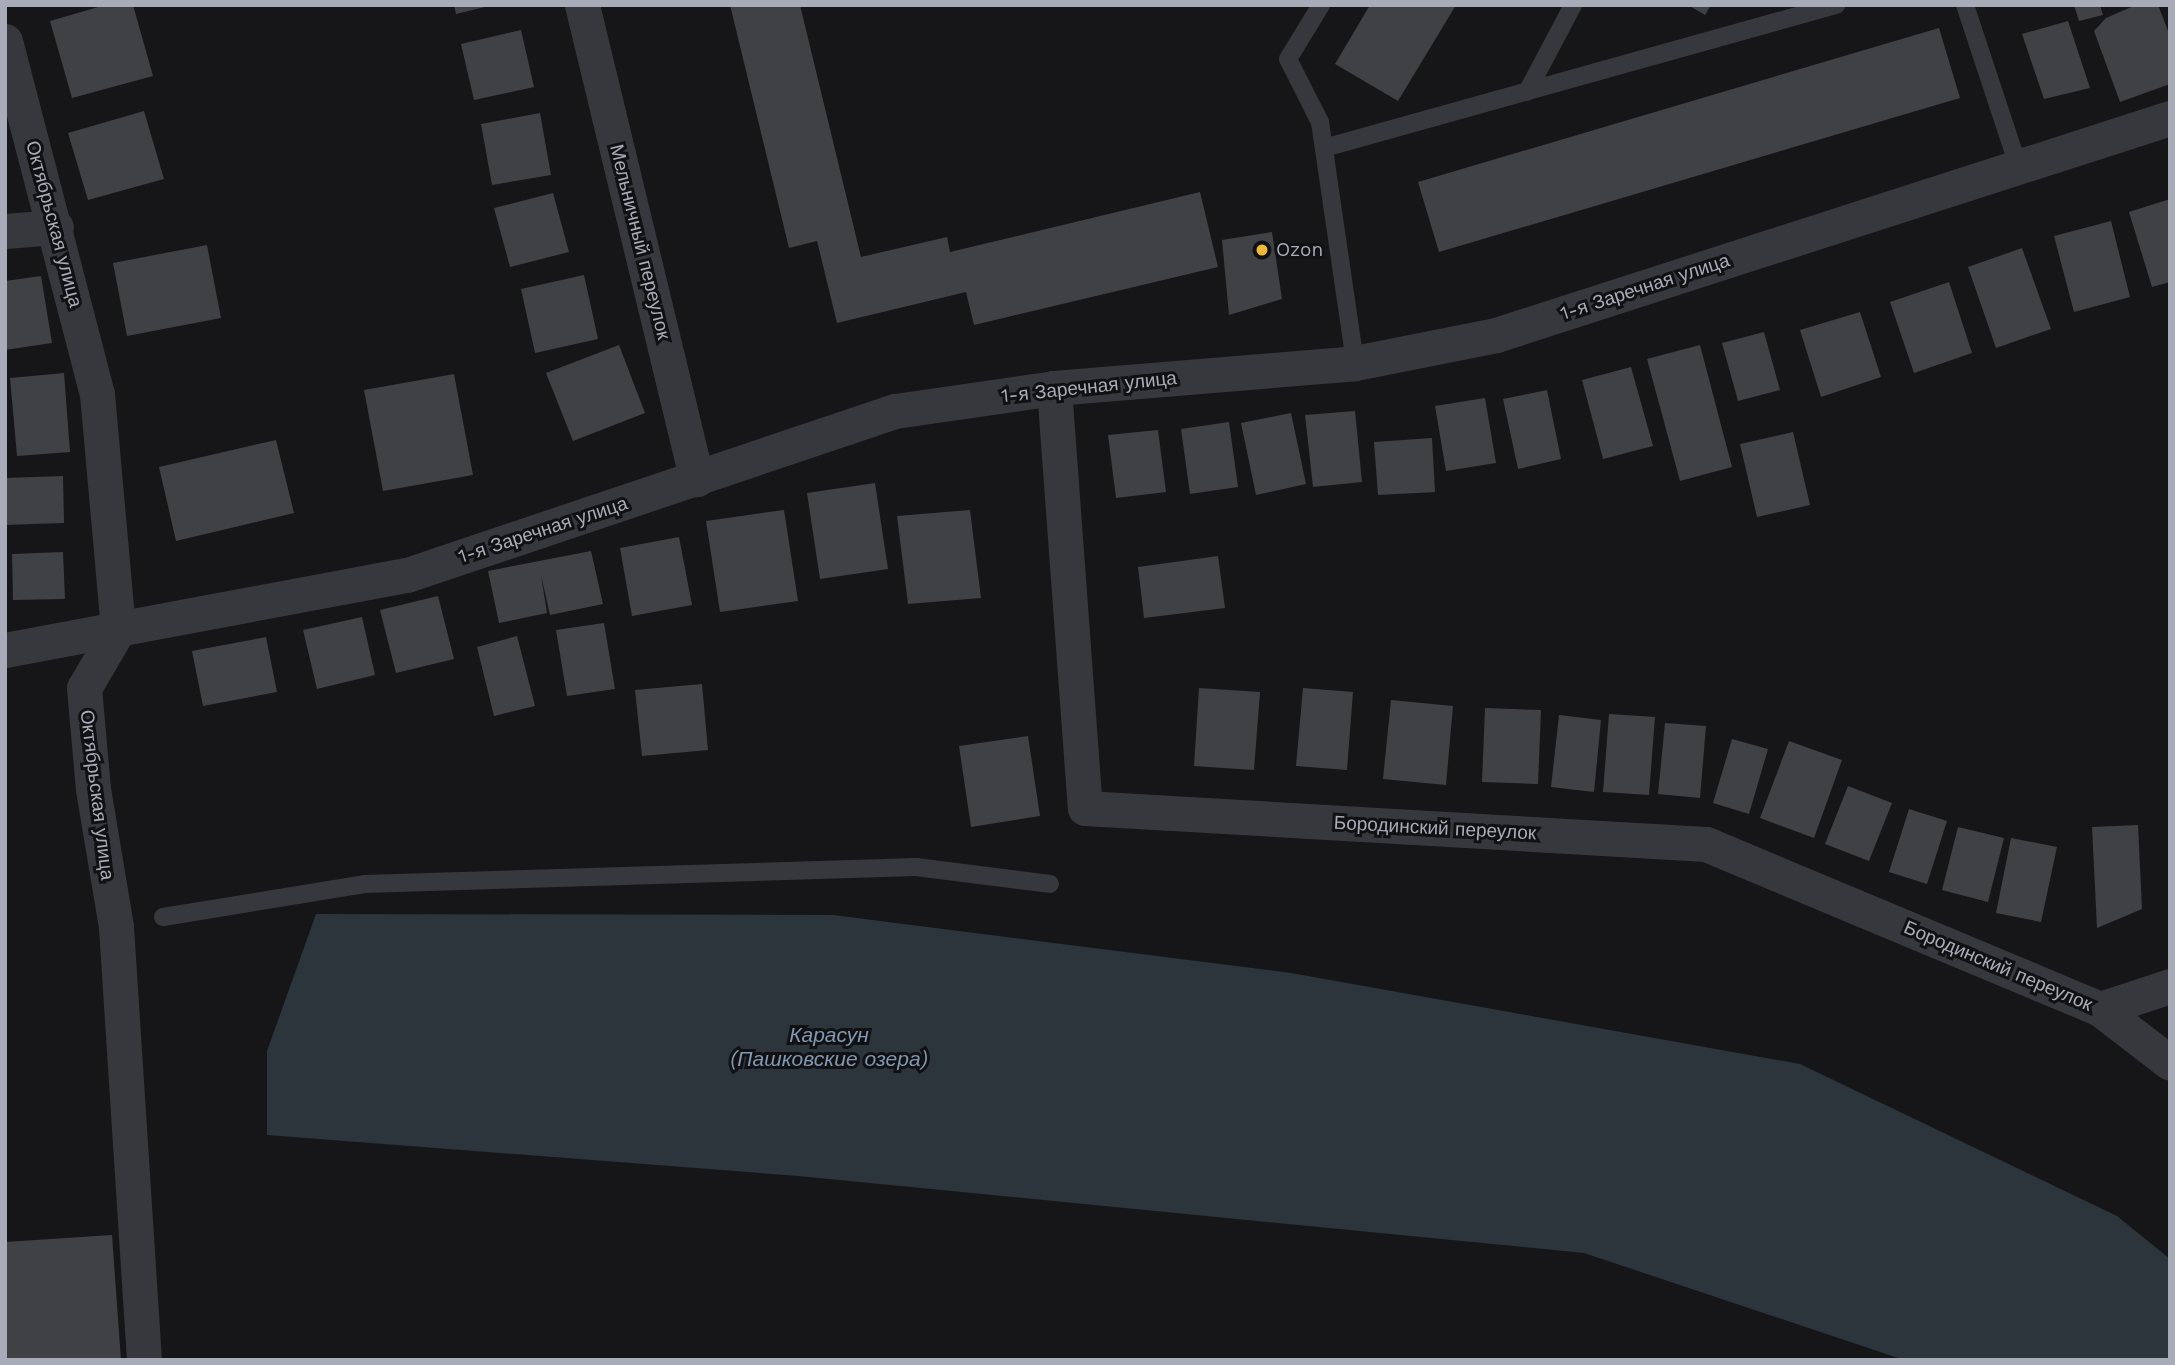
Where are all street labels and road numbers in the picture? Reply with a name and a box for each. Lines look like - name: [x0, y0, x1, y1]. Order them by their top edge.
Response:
- street label: Октябрьская улица: [21, 138, 87, 310]
- street label: Мельничный переулок: [605, 142, 675, 342]
- street label: 1-я Заречная улица: [1558, 249, 1732, 325]
- street label: 1-я Заречная улица: [1000, 366, 1178, 408]
- street label: 1-я Заречная улица: [456, 492, 630, 568]
- street label: Октябрьская улица: [75, 709, 119, 881]
- street label: Бородинский переулок: [1333, 811, 1537, 845]
- street label: Бородинский переулок: [1900, 916, 2096, 1016]

